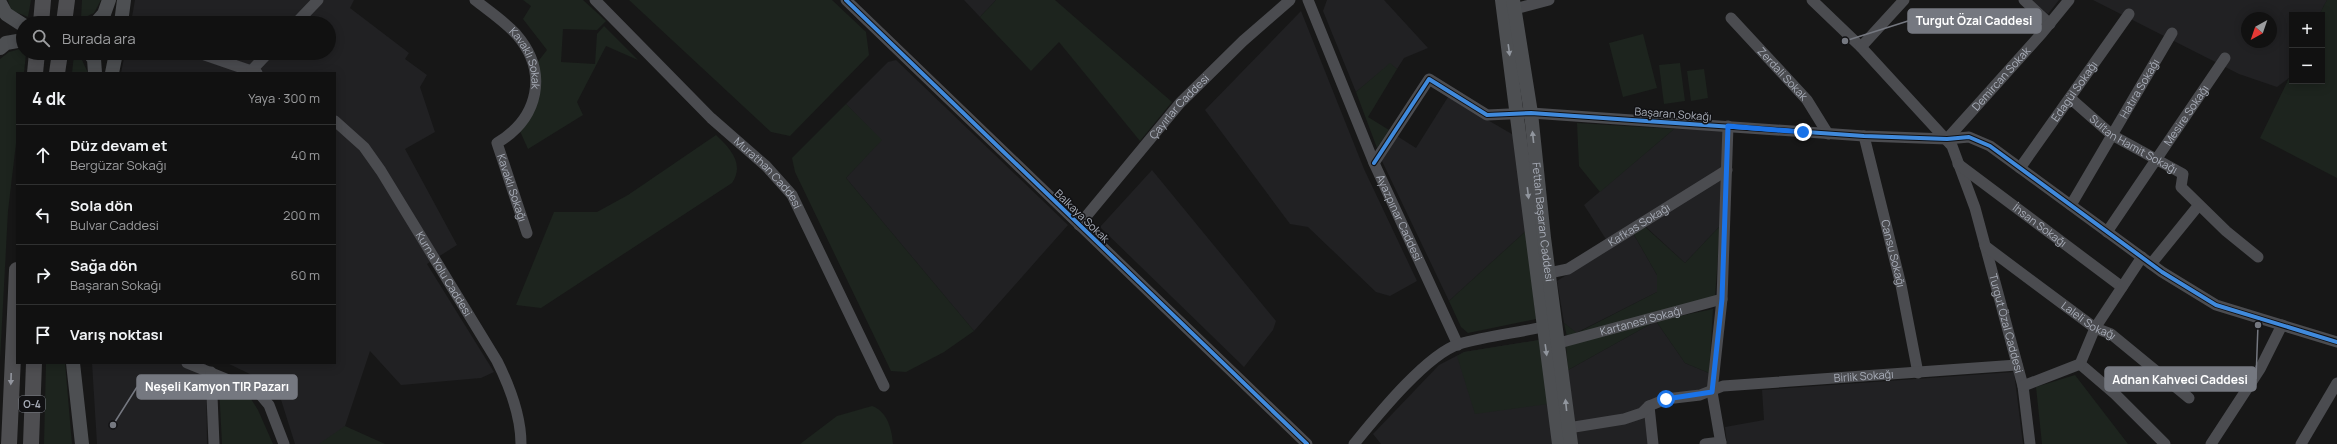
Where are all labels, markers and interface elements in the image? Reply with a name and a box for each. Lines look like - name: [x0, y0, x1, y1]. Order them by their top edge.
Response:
- callout: Turgut Özal Caddesi: [1908, 9, 2041, 33]
- text: Turgut Özal Caddesi: [1916, 12, 2032, 29]
- north arrow: [2241, 12, 2277, 48]
- map controls: [2289, 12, 2325, 84]
- button: +: [2289, 12, 2325, 48]
- search box: [16, 16, 336, 60]
- street label: Kavaklı Sokak: [506, 23, 544, 90]
- icon: search: [30, 27, 52, 49]
- text: Burada ara: [62, 28, 136, 49]
- street label: Demircan Sokak: [1968, 43, 2034, 113]
- one-way arrow: [1506, 44, 1512, 56]
- street label: Zerdali Sokak: [1755, 44, 1812, 104]
- button: −: [2289, 48, 2325, 84]
- street label: Hatıra Sokağı: [2116, 56, 2162, 121]
- street label: Edagül Sokağı: [2047, 58, 2100, 124]
- street label: Çayırlar Caddesi: [1145, 71, 1212, 142]
- street label: Mesire Sokağı: [2160, 82, 2212, 148]
- text: 4 dk: [32, 87, 65, 110]
- text: Yaya · 300 m: [248, 89, 320, 107]
- street label: Başaran Sokağı: [1634, 103, 1712, 124]
- street label: Sultan Hamit Sokağı: [2087, 111, 2180, 177]
- route end: [1794, 123, 1812, 141]
- one-way arrow: [1530, 131, 1537, 143]
- street label: Murathan Caddesi: [731, 134, 805, 211]
- text: Düz devam et: [70, 135, 167, 156]
- icon: ahead: [32, 144, 54, 166]
- text: 40 m: [291, 146, 320, 164]
- street label: Kavaklı Sokağı: [494, 152, 531, 223]
- text: Bergüzar Sokağı: [70, 156, 167, 174]
- street label: Fettah Başaran Caddesi: [1529, 161, 1558, 283]
- street label: Ayazpınar Caddesi: [1373, 172, 1426, 263]
- street label: Balkaya Sokak: [1052, 186, 1113, 246]
- one-way arrow: [1525, 187, 1531, 199]
- text: Sola dön: [70, 195, 133, 216]
- street label: Kafkas Sokağı: [1605, 199, 1673, 249]
- street label: İhsan Sokağı: [2010, 200, 2070, 250]
- icon: left: [32, 204, 54, 226]
- text: 200 m: [283, 206, 320, 224]
- text: Bulvar Caddesi: [70, 216, 159, 234]
- street label: Cansu Sokağı: [1878, 218, 1909, 288]
- street label: Kurna Yolu Caddesi: [413, 229, 476, 319]
- text: Sağa dön: [70, 255, 137, 276]
- icon: right: [32, 264, 54, 286]
- text: 60 m: [290, 266, 320, 284]
- street label: Turgut Özal Caddesi: [1986, 272, 2027, 375]
- text: Başaran Sokağı: [70, 276, 161, 294]
- street label: Laleli Sokağı: [2059, 298, 2120, 342]
- street label: Kartanesi Sokağı: [1598, 302, 1684, 339]
- icon: arrive: [32, 324, 54, 346]
- text: Varış noktası: [70, 324, 163, 345]
- one-way arrow: [1543, 344, 1549, 356]
- street label: Birlik Sokağı: [1833, 366, 1894, 385]
- callout: Adnan Kahveci Caddesi: [2105, 367, 2256, 391]
- text: Adnan Kahveci Caddesi: [2112, 371, 2248, 388]
- one-way arrow: [8, 373, 14, 386]
- callout: Neşeli Kamyon TIR Pazarı: [137, 375, 297, 399]
- text: Neşeli Kamyon TIR Pazarı: [145, 378, 289, 395]
- route start: [1657, 390, 1675, 408]
- road number: O-4: [19, 396, 45, 412]
- one-way arrow: [1563, 399, 1569, 411]

